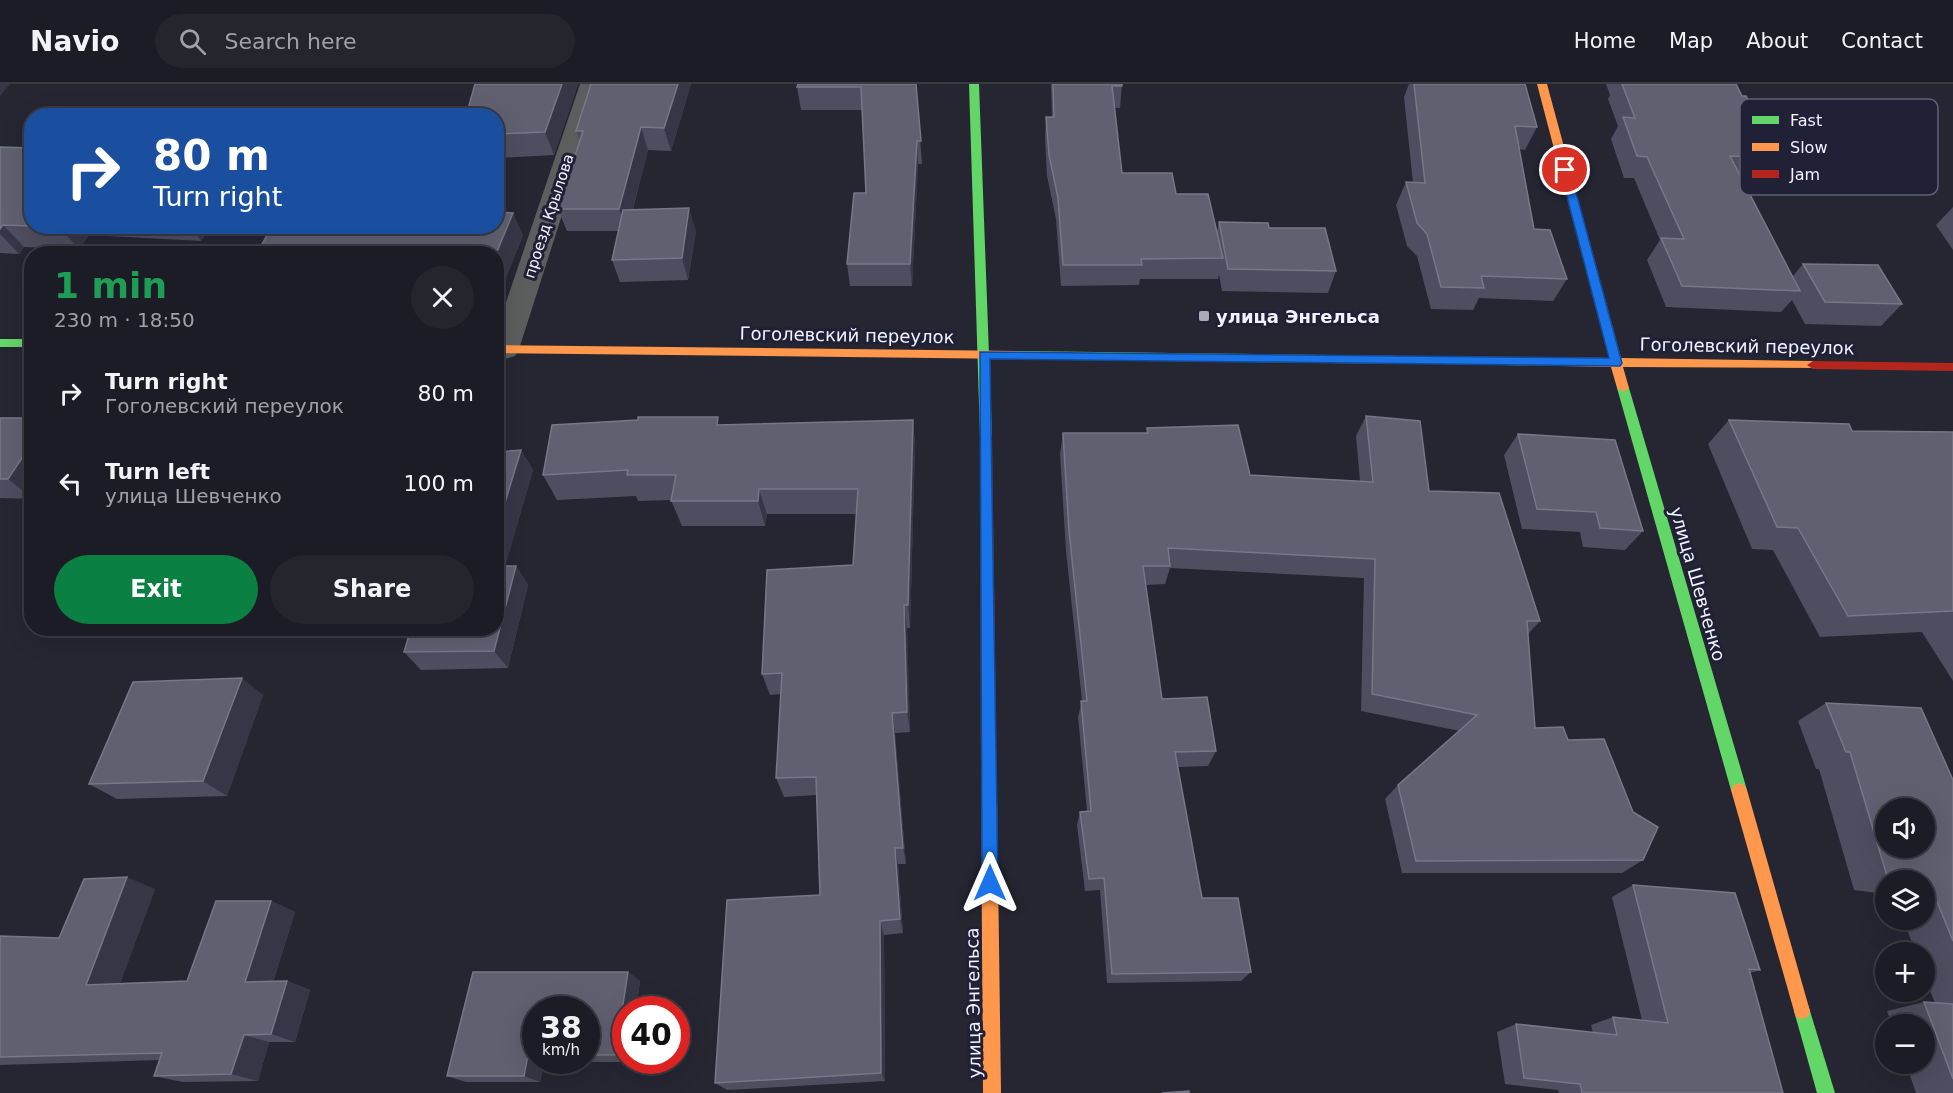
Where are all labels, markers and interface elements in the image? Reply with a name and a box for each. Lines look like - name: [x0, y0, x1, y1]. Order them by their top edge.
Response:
- search box: [155, 14, 575, 68]
- text: Navio: [30, 25, 119, 58]
- icon: search: [176, 25, 209, 58]
- text: Search here: [224, 29, 357, 54]
- text: Home: [1574, 29, 1636, 53]
- text: Map: [1669, 29, 1713, 53]
- text: About: [1746, 29, 1808, 53]
- text: Contact: [1841, 29, 1923, 53]
- legend: [1740, 99, 1938, 195]
- text: Fast: [1790, 111, 1822, 130]
- text: 80 m: [153, 131, 270, 180]
- icon: right: [54, 132, 132, 210]
- text: Slow: [1790, 138, 1827, 157]
- pin: [1539, 144, 1590, 195]
- street label: проезд Крылова: [520, 152, 578, 280]
- icon: arrive: [1548, 153, 1581, 186]
- text: Jam: [1789, 165, 1820, 184]
- text: Turn right: [153, 181, 282, 212]
- text: 1 min: [54, 265, 167, 306]
- button: close: [411, 266, 474, 329]
- place label: улица Энгельса: [1216, 306, 1380, 327]
- text: 230 m · 18:50: [54, 308, 195, 332]
- marker: улица Энгельса: [1197, 309, 1211, 323]
- street label: Гоголевский переулок: [739, 323, 955, 347]
- street label: Гоголевский переулок: [1639, 334, 1855, 358]
- text: Turn right: [105, 369, 228, 394]
- icon: right: [54, 377, 87, 410]
- text: 80 m: [418, 381, 474, 406]
- text: Гоголевский переулок: [105, 394, 344, 418]
- text: Turn left: [105, 459, 210, 484]
- icon: left: [54, 467, 87, 500]
- text: 100 m: [404, 471, 474, 496]
- text: улица Шевченко: [105, 484, 282, 508]
- street label: улица Шевченко: [1666, 505, 1730, 663]
- button: Exit: [54, 555, 258, 624]
- button: Share: [270, 555, 474, 624]
- map controls: [1875, 798, 1935, 1074]
- button: sound: [1875, 798, 1935, 858]
- position arrow: [958, 851, 1022, 915]
- button: layers: [1875, 870, 1935, 930]
- street label: улица Энгельса: [961, 927, 985, 1079]
- button: +: [1875, 942, 1935, 1002]
- speed limit sign: 40: [612, 996, 690, 1074]
- text: 38: [540, 1010, 582, 1045]
- button: −: [1875, 1014, 1935, 1074]
- text: km/h: [542, 1041, 580, 1059]

